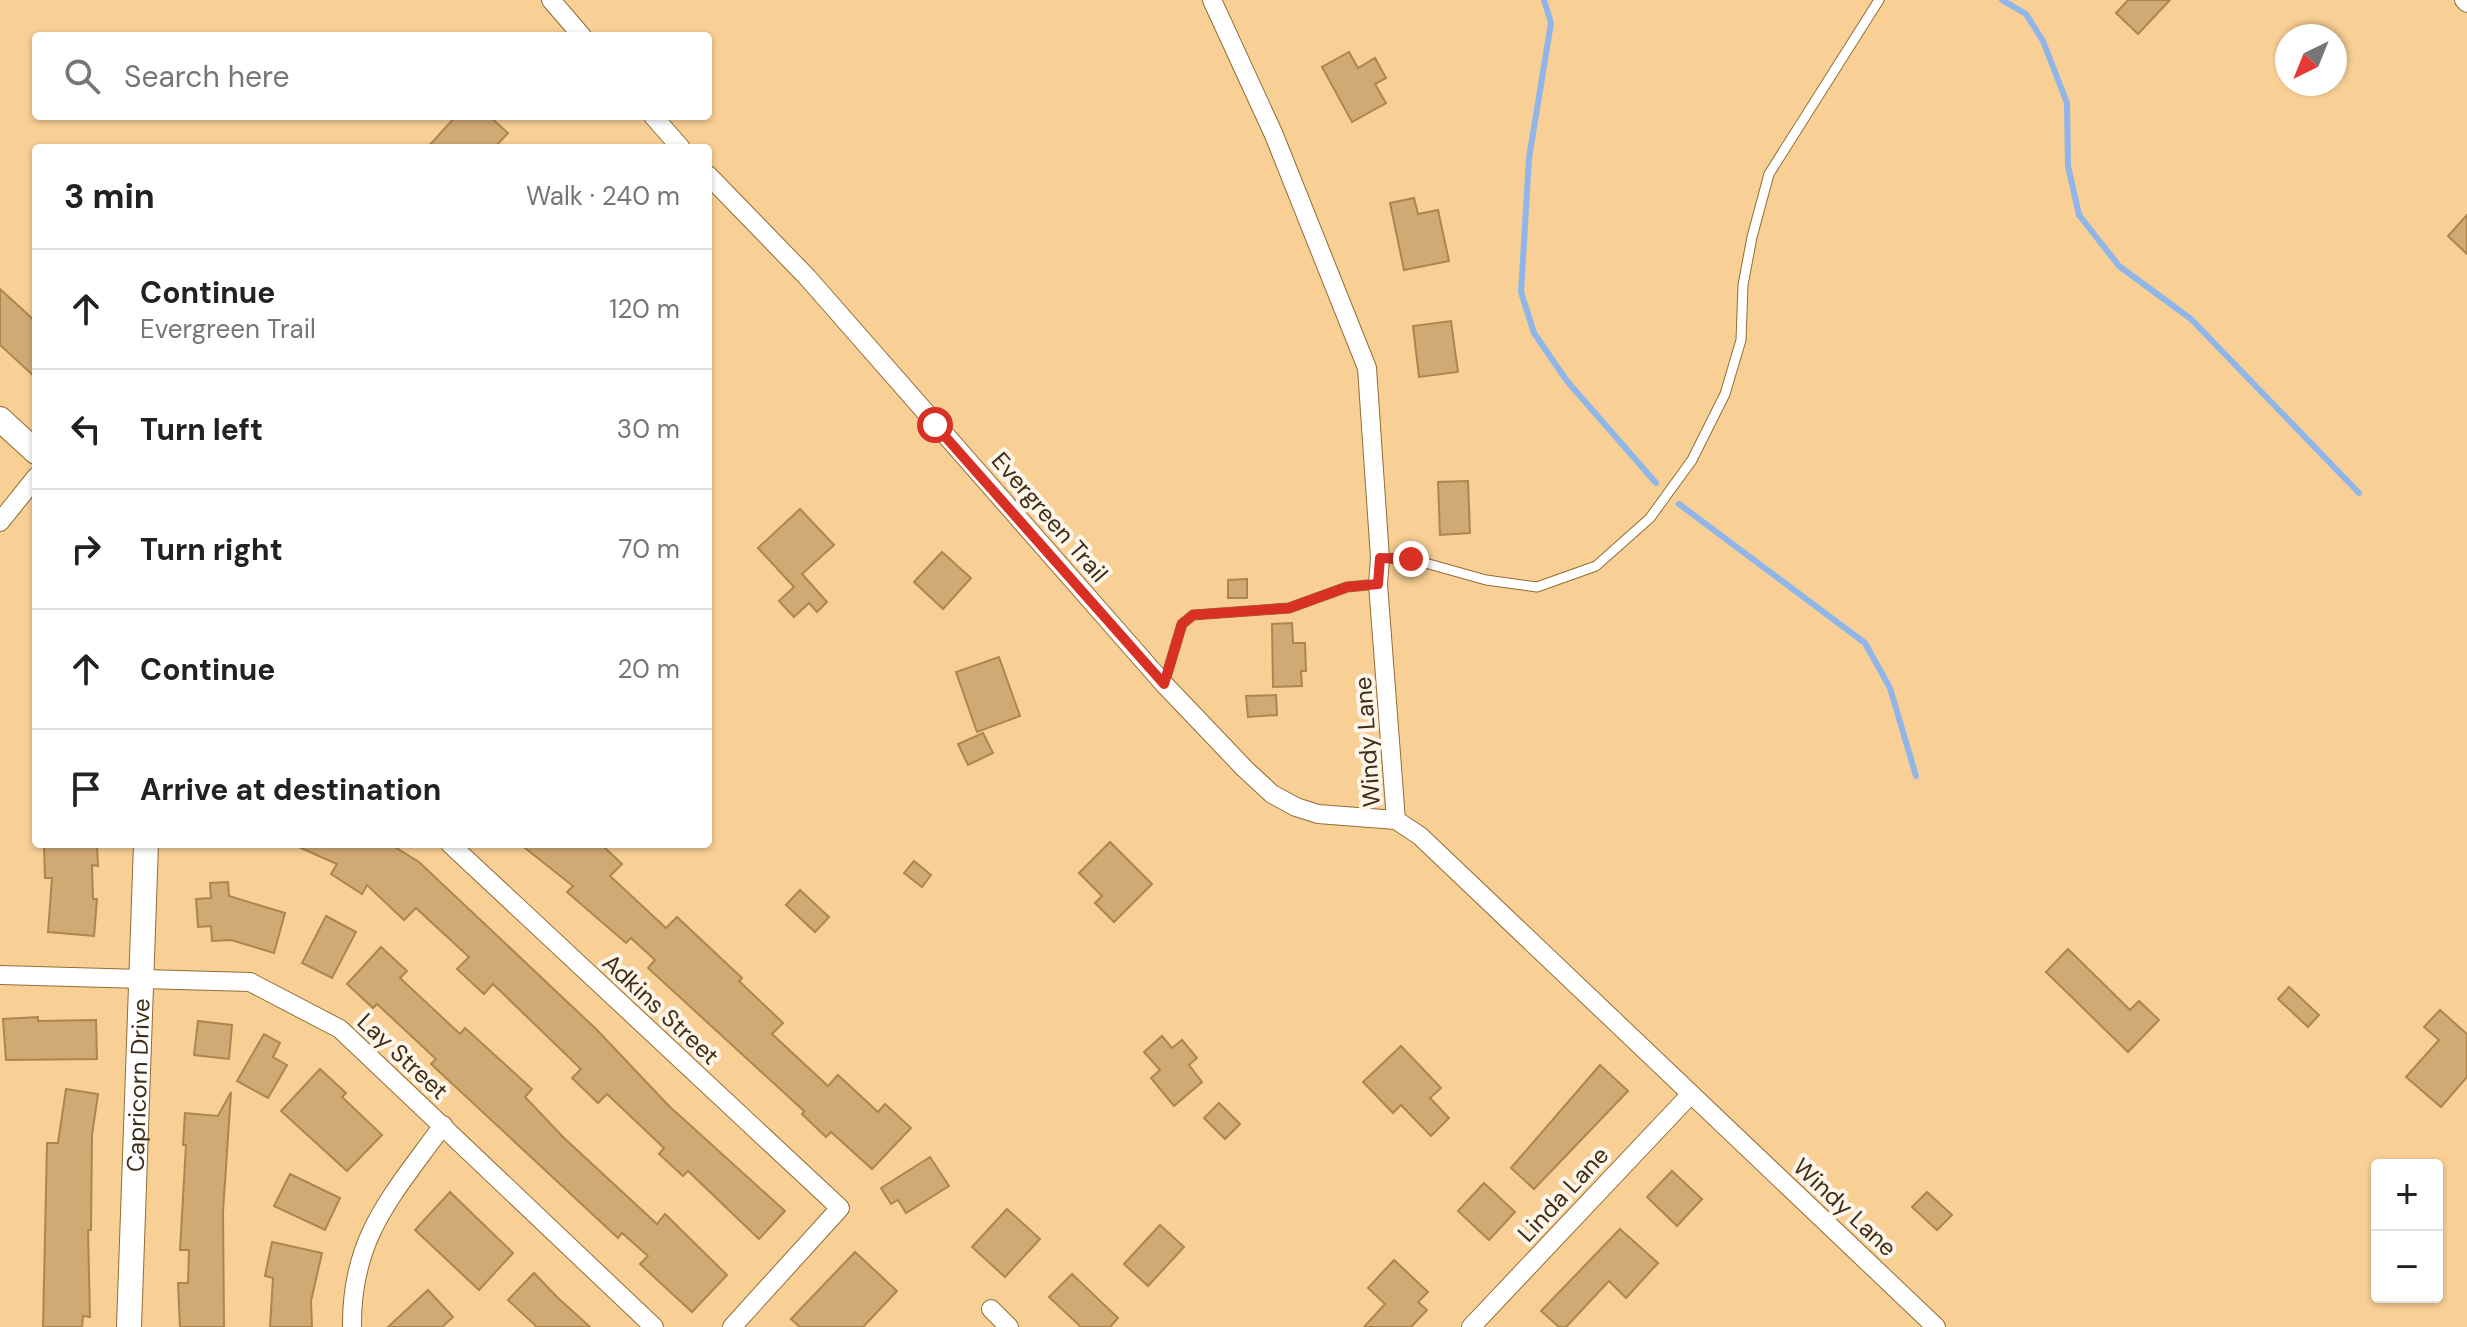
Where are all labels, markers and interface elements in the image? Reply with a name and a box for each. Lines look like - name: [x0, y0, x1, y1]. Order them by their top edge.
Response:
- north arrow: [2275, 24, 2347, 96]
- search box: [32, 32, 712, 120]
- icon: search: [60, 54, 104, 98]
- text: Search here: [124, 57, 290, 96]
- text: 3 min: [64, 174, 155, 219]
- text: Walk · 240 m: [526, 179, 680, 213]
- text: Continue: [140, 273, 275, 312]
- icon: ahead: [64, 287, 108, 331]
- text: 120 m: [609, 292, 680, 326]
- text: Evergreen Trail: [140, 312, 316, 346]
- icon: left: [64, 407, 108, 451]
- route start: [917, 407, 953, 443]
- text: Turn left: [140, 410, 263, 449]
- text: 30 m: [617, 412, 680, 446]
- street label: Evergreen Trail: [985, 446, 1115, 588]
- icon: right: [64, 527, 108, 571]
- text: Turn right: [140, 530, 283, 569]
- text: 70 m: [619, 532, 680, 566]
- route end: [1393, 541, 1429, 577]
- icon: ahead: [64, 647, 108, 691]
- text: Continue: [140, 650, 275, 689]
- text: 20 m: [617, 652, 680, 686]
- street label: Windy Lane: [1347, 676, 1387, 808]
- icon: arrive: [64, 767, 108, 811]
- text: Arrive at destination: [140, 770, 441, 809]
- street label: Adkins Street: [596, 947, 726, 1071]
- street label: Capricorn Drive: [119, 998, 156, 1173]
- street label: Lay Street: [351, 1006, 455, 1106]
- street label: Linda Lane: [1511, 1140, 1615, 1248]
- street label: Windy Lane: [1787, 1151, 1903, 1263]
- map controls: [2371, 1159, 2443, 1303]
- button: +: [2371, 1159, 2443, 1231]
- button: −: [2371, 1231, 2443, 1303]

